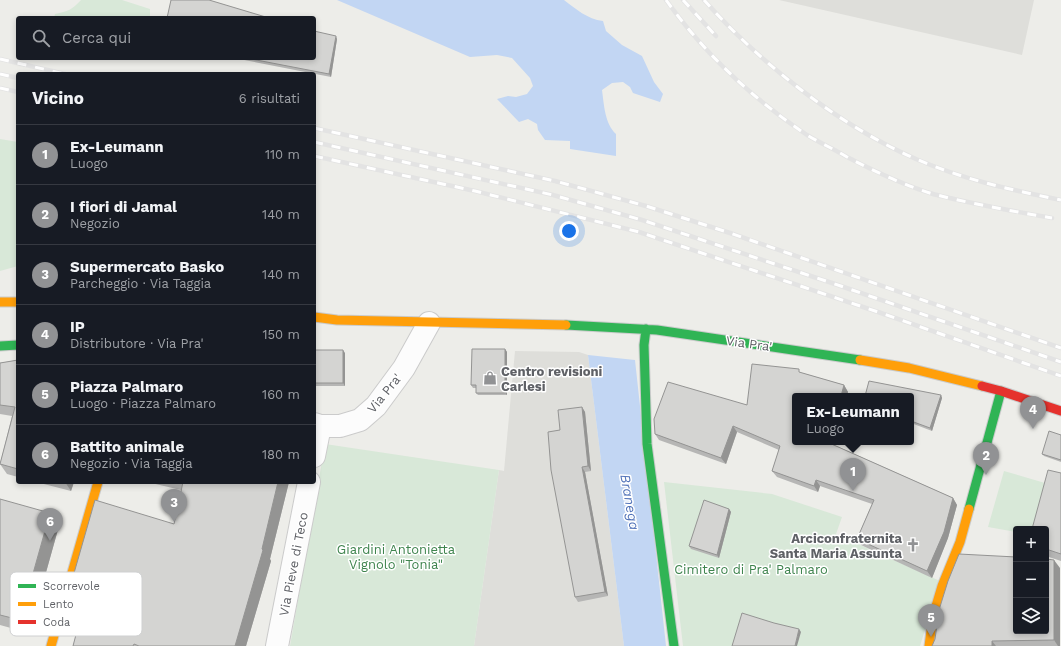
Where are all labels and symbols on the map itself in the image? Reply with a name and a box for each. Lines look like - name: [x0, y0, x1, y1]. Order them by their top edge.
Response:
- your location: [559, 221, 579, 241]
- street label: Via Pra': [725, 333, 773, 354]
- place label: Centro revisioni Carlesi: [501, 364, 603, 394]
- shop icon: Centro revisioni Carlesi: [482, 370, 498, 386]
- street label: Via Pra': [364, 371, 405, 416]
- pin: 4: [1020, 396, 1046, 429]
- pin: 2: [973, 442, 999, 475]
- pin: 1: [840, 458, 866, 491]
- water label: Branega: [617, 473, 643, 532]
- pin: 3: [161, 489, 187, 522]
- pin: 6: [37, 508, 63, 541]
- street label: Via Pieve di Teco: [276, 511, 311, 617]
- place label: Arciconfraternita Santa Maria Assunta: [770, 531, 902, 561]
- church icon: Arciconfraternita Santa Maria Assunta: [905, 537, 921, 553]
- park label: Giardini Antonietta Vignolo "Tonia": [337, 542, 456, 572]
- park label: Cimitero di Pra' Palmaro: [674, 562, 828, 577]
- legend: [10, 572, 142, 636]
- text: Scorrevole: [43, 580, 100, 593]
- text: Lento: [43, 598, 74, 611]
- pin: 5: [918, 604, 944, 637]
- text: Coda: [43, 616, 70, 629]

